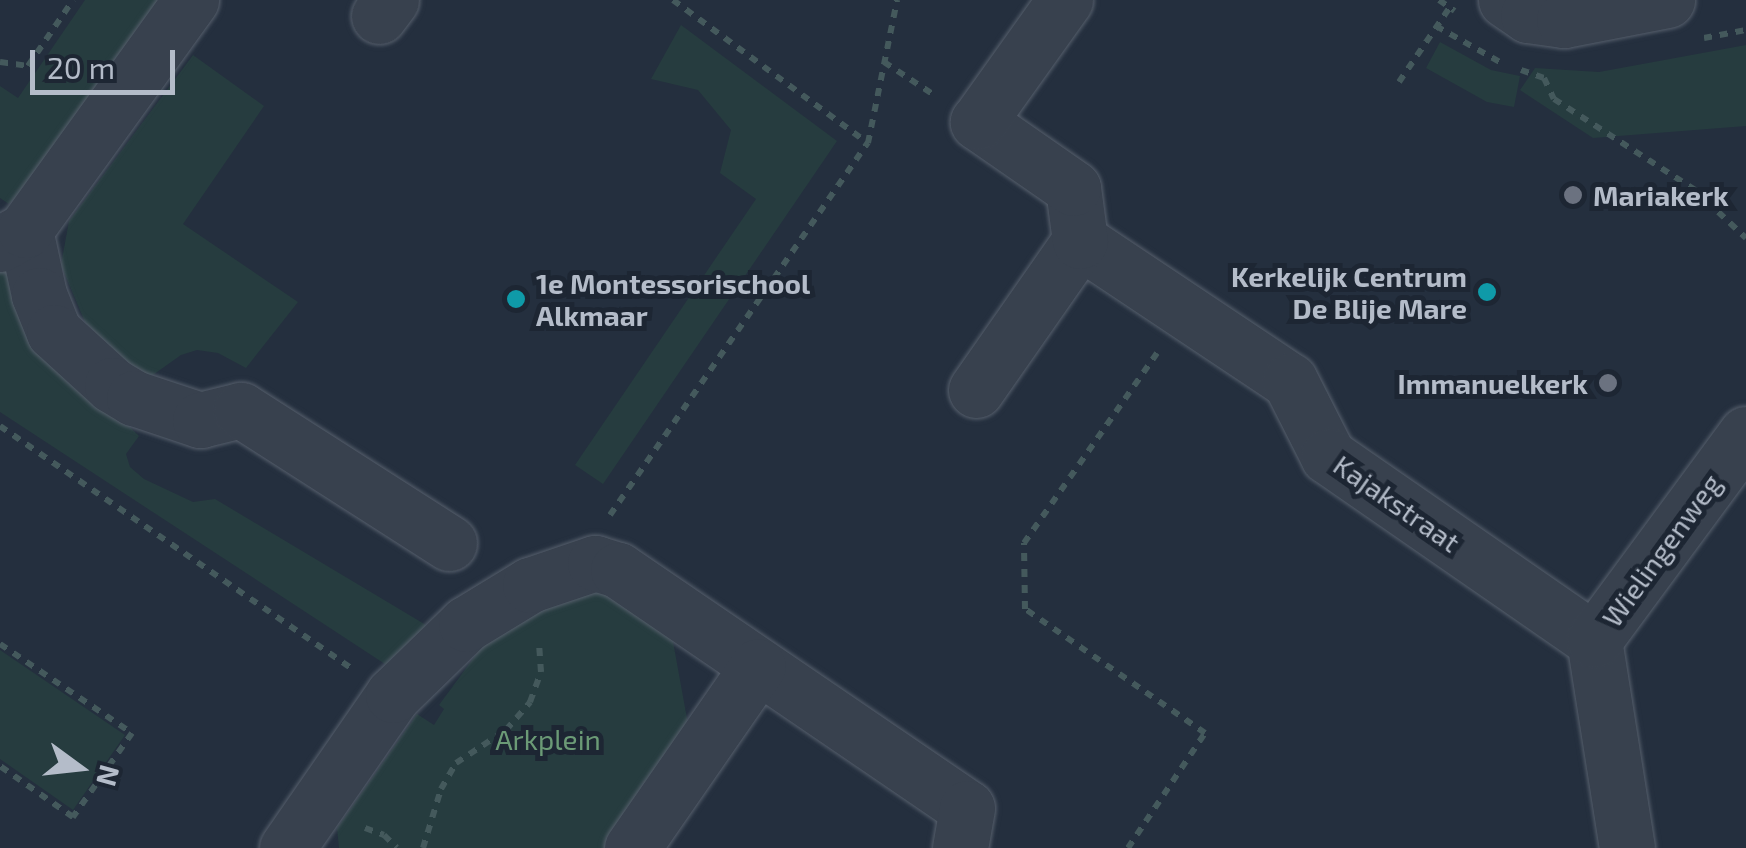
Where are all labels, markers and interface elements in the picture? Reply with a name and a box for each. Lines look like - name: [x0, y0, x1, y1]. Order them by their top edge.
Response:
- scale bar: [35, 30, 180, 92]
- text: 20 m: [47, 49, 115, 85]
- place label: Mariakerk: [1593, 178, 1729, 212]
- marker: Mariakerk: [1562, 184, 1584, 206]
- place label: Kerkelijk Centrum De Blije Mare: [1231, 259, 1467, 325]
- place label: 1e Montessorischool Alkmaar: [536, 266, 810, 332]
- marker: Kerkelijk Centrum De Blije Mare: [1476, 281, 1498, 303]
- marker: 1e Montessorischool Alkmaar: [505, 288, 527, 310]
- place label: Immanuelkerk: [1398, 366, 1588, 400]
- marker: Immanuelkerk: [1597, 372, 1619, 394]
- street label: Kajakstraat: [1328, 447, 1466, 559]
- street label: Wielingenweg: [1594, 467, 1728, 633]
- north arrow: [30, 718, 130, 818]
- park label: Arkplein: [495, 722, 601, 756]
- text: N: [90, 762, 128, 790]

